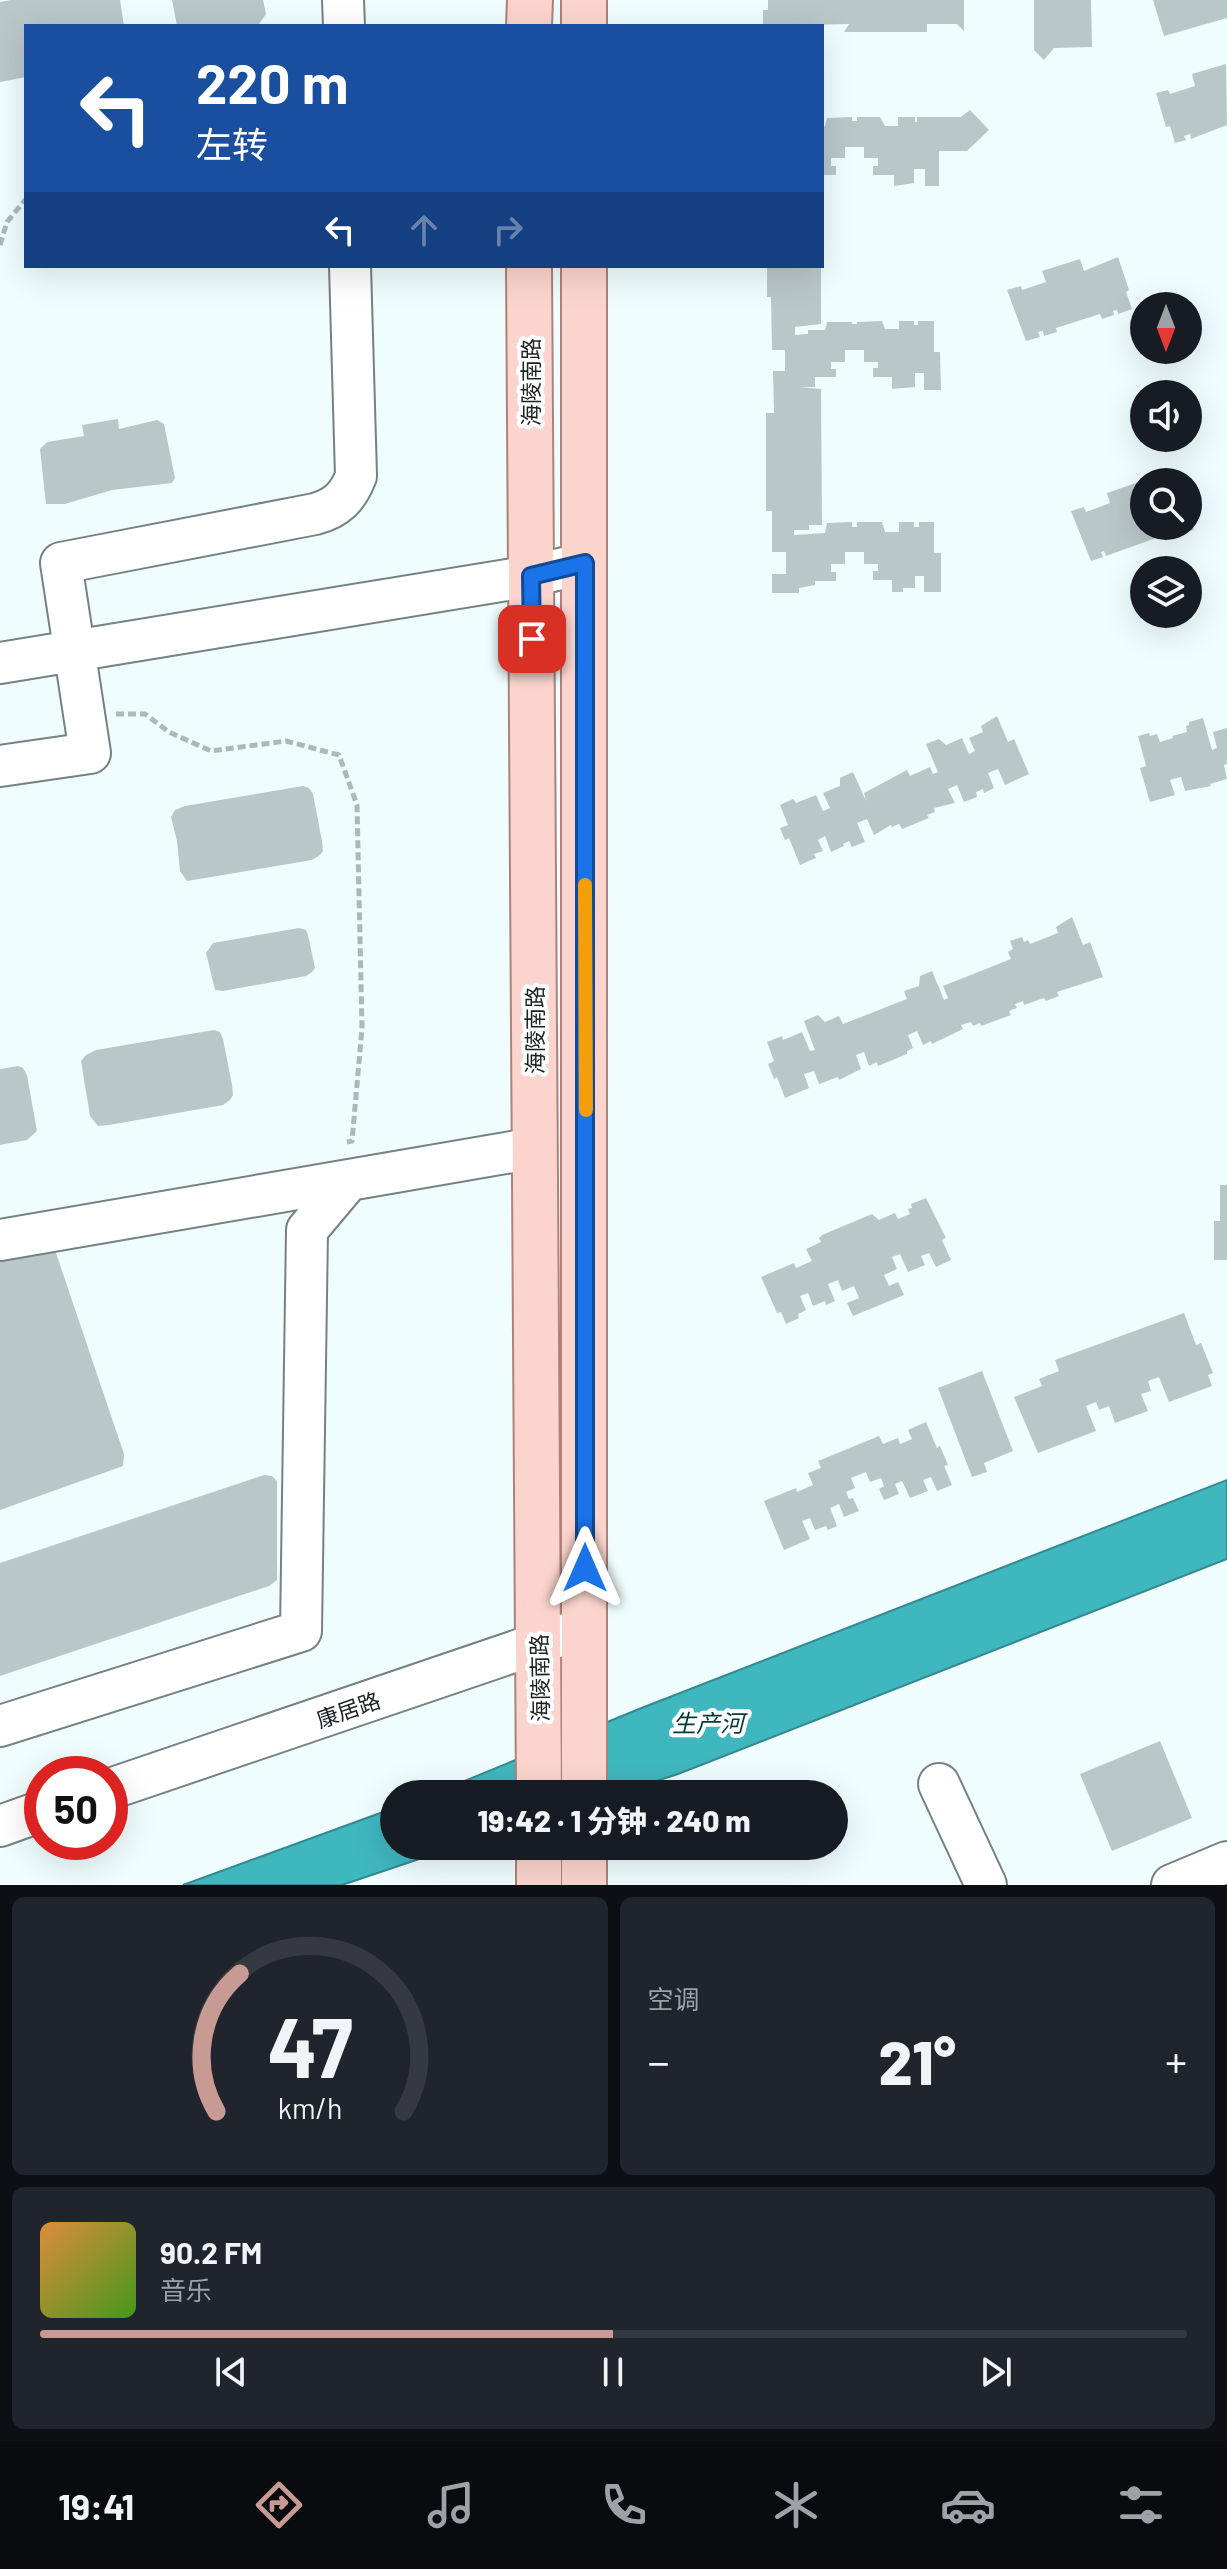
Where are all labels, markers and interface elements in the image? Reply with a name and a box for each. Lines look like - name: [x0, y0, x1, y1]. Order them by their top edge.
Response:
- text: 220 m: [196, 48, 349, 115]
- icon: left: [64, 56, 168, 160]
- text: 左转: [196, 122, 268, 165]
- icon: left: [318, 208, 362, 252]
- icon: ahead: [402, 208, 446, 252]
- icon: right: [486, 208, 530, 252]
- north arrow: [1130, 292, 1202, 364]
- map controls: [1130, 292, 1202, 628]
- street label: 海陵南路: [517, 338, 543, 426]
- button: sound: [1130, 380, 1202, 452]
- button: search: [1130, 468, 1202, 540]
- button: layers: [1130, 556, 1202, 628]
- pin: [498, 605, 566, 673]
- icon: arrive: [510, 617, 554, 661]
- street label: 海陵南路: [521, 986, 547, 1074]
- position arrow: [543, 1526, 627, 1610]
- street label: 海陵南路: [525, 1634, 553, 1722]
- street label: 康居路: [313, 1686, 383, 1732]
- water label: 生产河: [672, 1708, 748, 1737]
- speed limit sign: 50: [24, 1756, 128, 1860]
- text: 19:42 · 1 分钟 · 240 m: [478, 1802, 751, 1838]
- text: 空调: [648, 1983, 700, 2014]
- text: 47: [267, 1995, 353, 2095]
- text: 21°: [878, 2025, 956, 2097]
- text: −: [648, 2034, 670, 2087]
- text: +: [1165, 2034, 1187, 2087]
- text: km/h: [277, 2090, 342, 2125]
- text: 90.2 FM: [160, 2234, 262, 2270]
- text: 音乐: [160, 2274, 212, 2305]
- icon: previous: [209, 2350, 253, 2394]
- icon: pause: [591, 2350, 635, 2394]
- icon: next: [974, 2350, 1018, 2394]
- icon: directions: [251, 2477, 307, 2533]
- icon: music: [423, 2477, 479, 2533]
- icon: phone: [596, 2477, 652, 2533]
- icon: climate: [768, 2477, 824, 2533]
- icon: car: [940, 2477, 996, 2533]
- icon: filters: [1113, 2477, 1169, 2533]
- text: 19:41: [58, 2484, 134, 2527]

